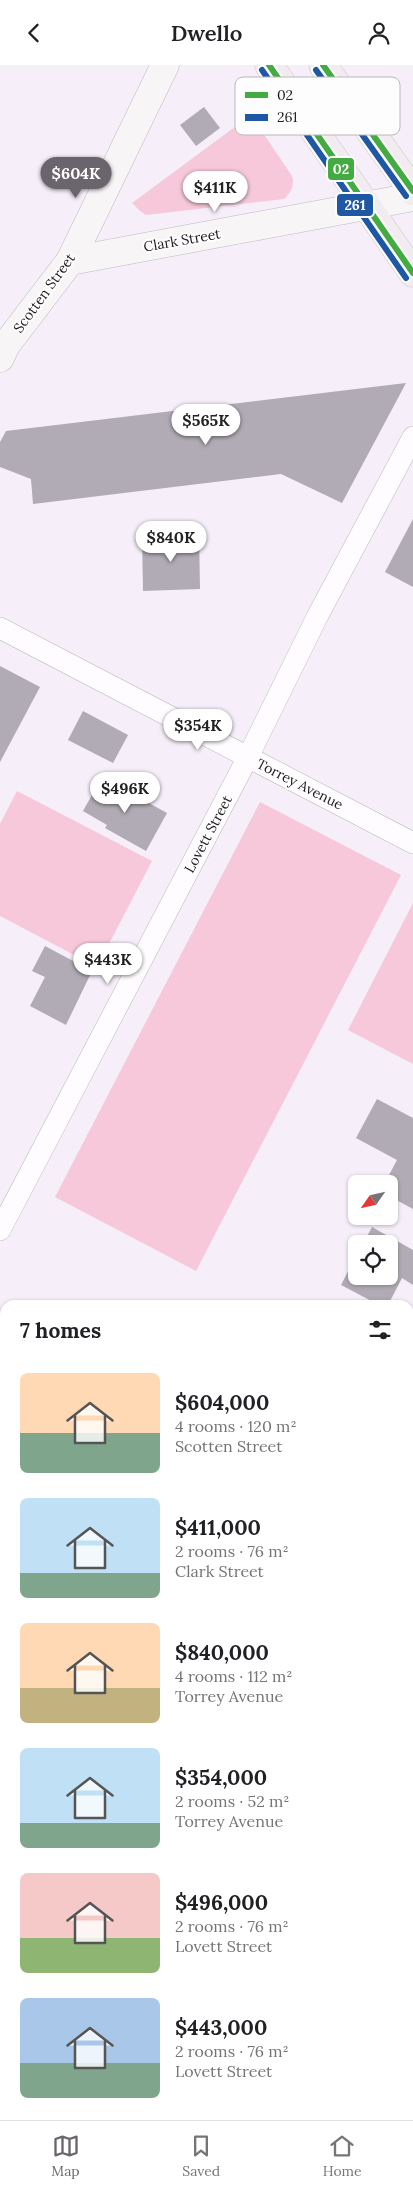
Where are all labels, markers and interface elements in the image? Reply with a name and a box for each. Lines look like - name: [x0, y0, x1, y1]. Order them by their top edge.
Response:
- icon: back: [20, 19, 48, 47]
- text: Dwello: [171, 19, 242, 47]
- icon: person: [365, 19, 393, 47]
- legend: [235, 77, 400, 135]
- text: 02: [277, 86, 293, 104]
- text: 261: [277, 108, 298, 126]
- pin: $604K: [41, 157, 111, 199]
- line badge: 02: [327, 157, 355, 181]
- text: 02: [333, 160, 349, 178]
- text: $604K: [52, 163, 100, 183]
- pin: $411K: [180, 171, 250, 213]
- text: $411K: [194, 177, 236, 197]
- line badge: 261: [336, 193, 374, 217]
- text: 261: [344, 196, 366, 214]
- street label: Clark Street: [142, 224, 222, 256]
- street label: Scotten Street: [9, 249, 79, 336]
- pin: $565K: [171, 403, 241, 446]
- text: $565K: [182, 410, 230, 430]
- pin: $840K: [136, 521, 206, 563]
- text: $840K: [147, 527, 195, 547]
- pin: $354K: [163, 709, 233, 751]
- text: $354K: [174, 715, 222, 735]
- street label: Torrey Avenue: [254, 755, 347, 814]
- pin: $496K: [90, 771, 160, 814]
- text: $496K: [101, 778, 149, 798]
- street label: Lovett Street: [180, 792, 236, 876]
- pin: $443K: [73, 943, 143, 985]
- text: $443K: [84, 949, 132, 969]
- north arrow: [348, 1175, 398, 1225]
- map controls: [348, 1175, 398, 1285]
- button: locate: [348, 1235, 398, 1285]
- icon: filters: [366, 1316, 394, 1344]
- text: 7 homes: [20, 1317, 101, 1344]
- text: $604,000: [175, 1389, 269, 1416]
- icon: home: [60, 1393, 120, 1453]
- text: 4 rooms · 120 m²: [175, 1416, 297, 1436]
- text: Scotten Street: [175, 1436, 282, 1456]
- text: $411,000: [175, 1514, 261, 1541]
- icon: home: [60, 1518, 120, 1578]
- text: 2 rooms · 76 m²: [175, 1541, 289, 1561]
- text: Clark Street: [175, 1561, 264, 1581]
- text: $840,000: [175, 1639, 269, 1666]
- icon: home: [60, 1643, 120, 1703]
- text: 4 rooms · 112 m²: [175, 1666, 292, 1686]
- text: Torrey Avenue: [175, 1686, 283, 1706]
- text: $354,000: [175, 1764, 267, 1791]
- icon: home: [60, 1768, 120, 1828]
- text: 2 rooms · 52 m²: [175, 1791, 289, 1811]
- text: Torrey Avenue: [175, 1811, 283, 1831]
- text: $496,000: [175, 1889, 268, 1916]
- icon: home: [60, 1893, 120, 1953]
- text: 2 rooms · 76 m²: [175, 1916, 289, 1936]
- text: Lovett Street: [175, 1936, 272, 1956]
- text: $443,000: [175, 2014, 267, 2041]
- icon: home: [60, 2018, 120, 2078]
- text: 2 rooms · 76 m²: [175, 2041, 289, 2061]
- text: Lovett Street: [175, 2061, 272, 2081]
- tab: Map: [51, 2132, 80, 2180]
- tab: Saved: [182, 2132, 220, 2180]
- tab: Home: [323, 2132, 362, 2180]

